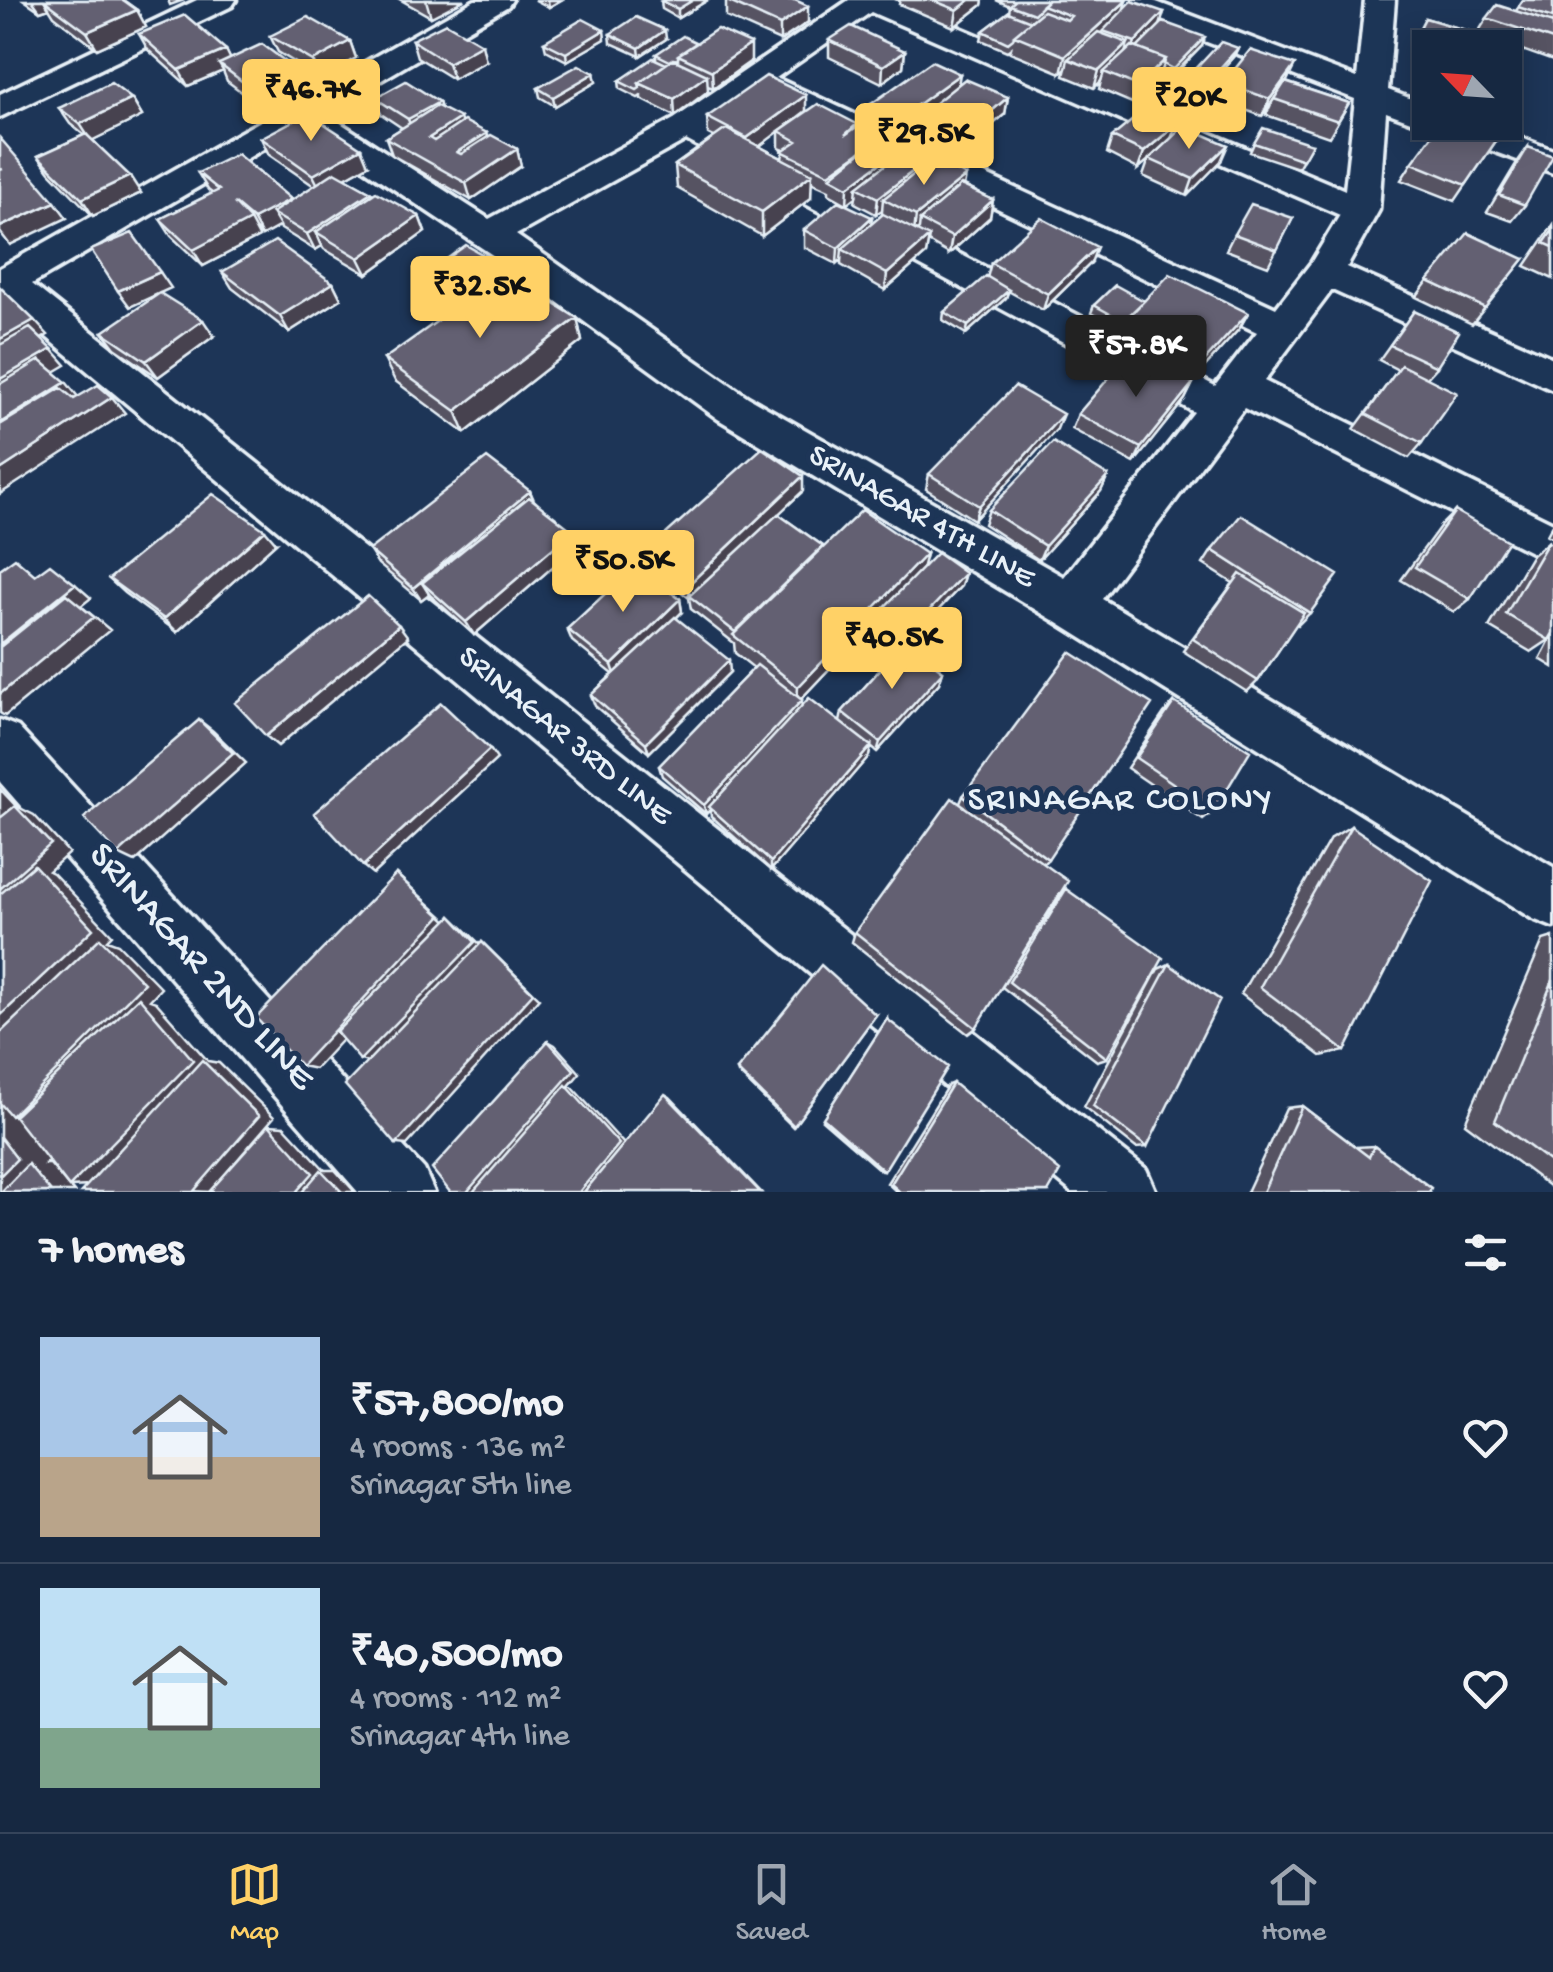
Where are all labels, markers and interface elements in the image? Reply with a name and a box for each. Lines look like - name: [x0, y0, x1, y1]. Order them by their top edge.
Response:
- north arrow: [1412, 30, 1522, 140]
- map controls: [1412, 30, 1522, 140]
- pin: ₹46.7K: [230, 59, 392, 144]
- pin: ₹20K: [1130, 67, 1248, 152]
- text: ₹46.7K: [264, 72, 358, 110]
- text: ₹20K: [1154, 80, 1224, 118]
- pin: ₹29.5K: [843, 103, 1005, 188]
- text: ₹29.5K: [877, 116, 971, 154]
- pin: ₹32.5K: [399, 256, 561, 341]
- text: ₹32.5K: [432, 269, 528, 307]
- pin: ₹57.8K: [1055, 315, 1217, 400]
- text: ₹57.8K: [1088, 328, 1184, 366]
- street label: SRINAGAR 4TH LINE: [801, 438, 1042, 599]
- pin: ₹50.5K: [542, 530, 704, 615]
- text: ₹50.5K: [574, 543, 672, 581]
- pin: ₹40.5K: [811, 607, 973, 692]
- text: ₹40.5K: [844, 620, 940, 658]
- street label: SRINAGAR 3RD LINE: [449, 639, 680, 836]
- district label: SRINAGAR COLONY: [968, 781, 1274, 822]
- street label: SRINAGAR 2ND LINE: [77, 835, 324, 1102]
- icon: filters: [1458, 1225, 1513, 1280]
- text: 7 homes: [40, 1228, 183, 1277]
- icon: home: [120, 1377, 240, 1497]
- text: ₹57,800/mo: [350, 1381, 564, 1430]
- icon: heart: [1458, 1410, 1513, 1465]
- text: 4 rooms · 136 m²: [350, 1430, 566, 1468]
- text: Srinagar 5th line: [350, 1468, 571, 1506]
- icon: home: [120, 1628, 240, 1748]
- text: ₹40,500/mo: [350, 1632, 562, 1681]
- icon: heart: [1458, 1661, 1513, 1716]
- text: 4 rooms · 112 m²: [350, 1681, 561, 1719]
- text: Srinagar 4th line: [350, 1719, 570, 1757]
- tab: Map: [227, 1857, 282, 1950]
- tab: Saved: [736, 1857, 807, 1950]
- tab: Home: [1261, 1857, 1326, 1950]

